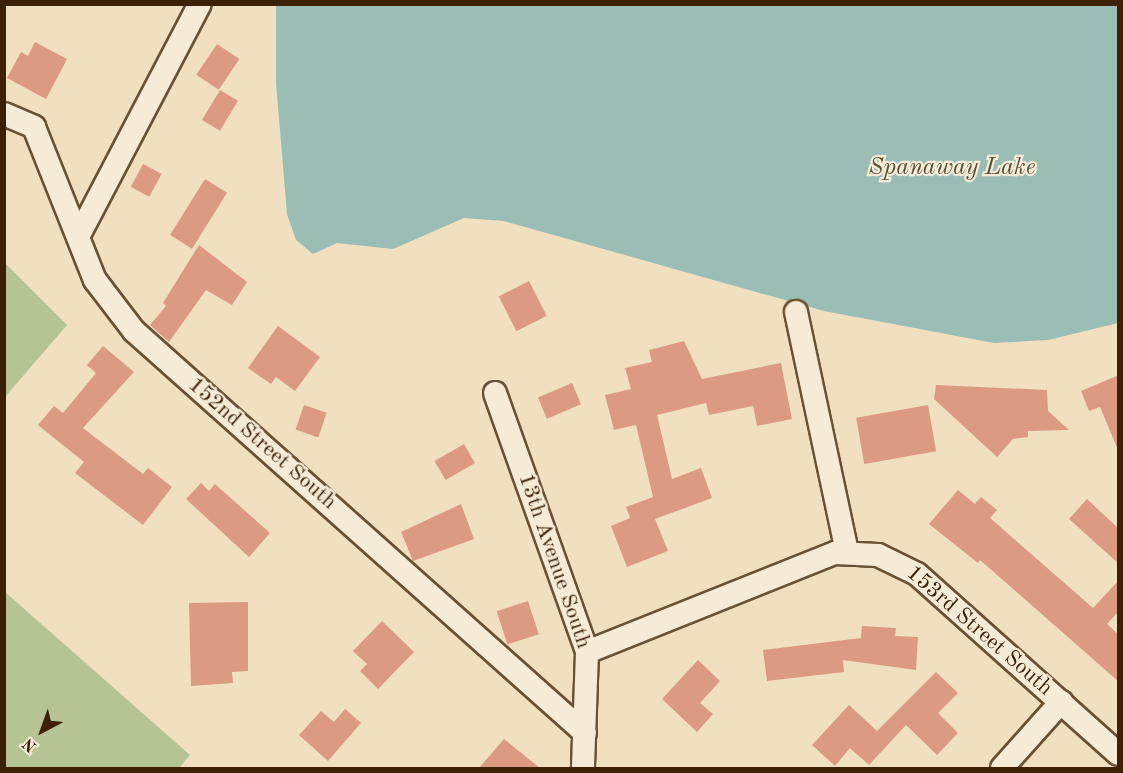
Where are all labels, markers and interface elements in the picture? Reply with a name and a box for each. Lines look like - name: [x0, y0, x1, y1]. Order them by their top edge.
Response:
- water label: Spanaway Lake: [868, 155, 1036, 183]
- street label: 152nd Street South: [182, 372, 342, 516]
- street label: 13th Avenue South: [512, 470, 596, 652]
- street label: 153rd Street South: [900, 560, 1058, 702]
- north arrow: [12, 701, 72, 761]
- text: N: [20, 735, 40, 755]

